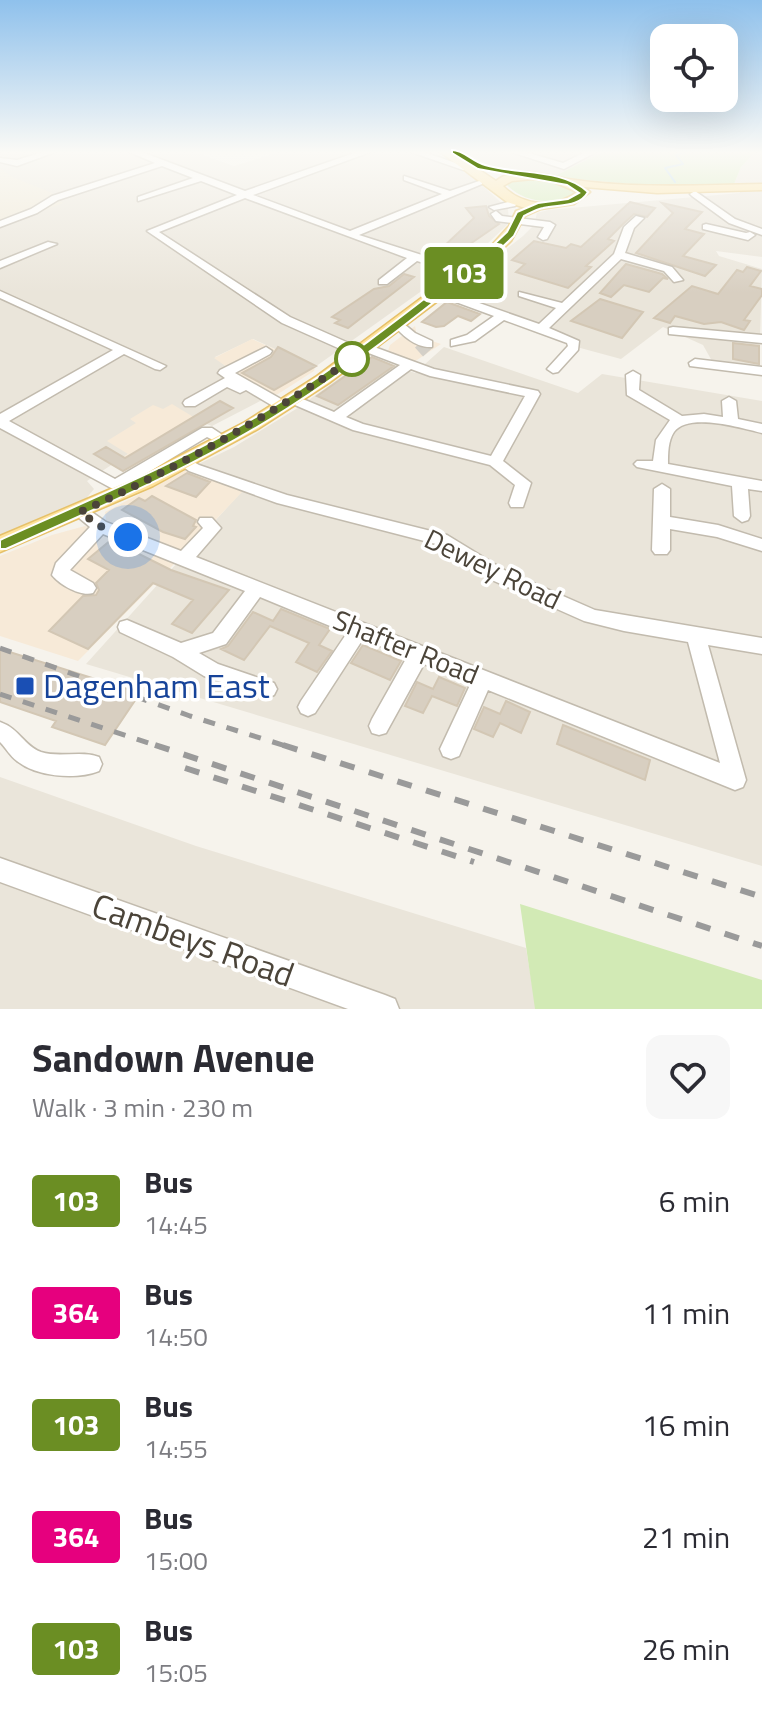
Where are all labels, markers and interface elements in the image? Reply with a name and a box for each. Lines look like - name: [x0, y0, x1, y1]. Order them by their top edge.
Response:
- map controls: [650, 24, 738, 112]
- button: locate: [650, 24, 738, 112]
- line badge: 103: [418, 247, 510, 299]
- text: 103: [440, 251, 488, 294]
- unlabelled marker: [335, 342, 369, 376]
- your location: [108, 517, 148, 557]
- street label: Dewey Road: [418, 517, 569, 620]
- street label: Shafter Road: [327, 598, 486, 695]
- place label: Dagenham East: [43, 659, 270, 711]
- marker: Dagenham East: [14, 675, 36, 697]
- street label: Cambeys Road: [85, 878, 302, 1000]
- text: Sandown Avenue: [32, 1029, 315, 1087]
- button: heart: [646, 1035, 730, 1119]
- text: Walk · 3 min · 230 m: [32, 1088, 253, 1127]
- text: Bus: [144, 1159, 193, 1205]
- text: 6 min: [659, 1178, 730, 1224]
- text: 103: [52, 1179, 100, 1222]
- text: 14:45: [144, 1205, 208, 1244]
- text: Bus: [144, 1271, 193, 1317]
- text: 11 min: [642, 1290, 730, 1336]
- text: 364: [52, 1291, 100, 1334]
- text: 14:50: [144, 1317, 208, 1356]
- text: Bus: [144, 1383, 193, 1429]
- text: 16 min: [642, 1402, 730, 1448]
- text: 103: [52, 1403, 100, 1446]
- text: 14:55: [144, 1429, 208, 1468]
- text: Bus: [144, 1495, 193, 1541]
- text: 21 min: [642, 1514, 730, 1560]
- text: 364: [52, 1515, 100, 1558]
- text: 15:00: [144, 1541, 208, 1580]
- text: Bus: [144, 1607, 193, 1653]
- text: 26 min: [642, 1626, 730, 1672]
- text: 103: [52, 1627, 100, 1670]
- text: 15:05: [144, 1653, 208, 1692]

